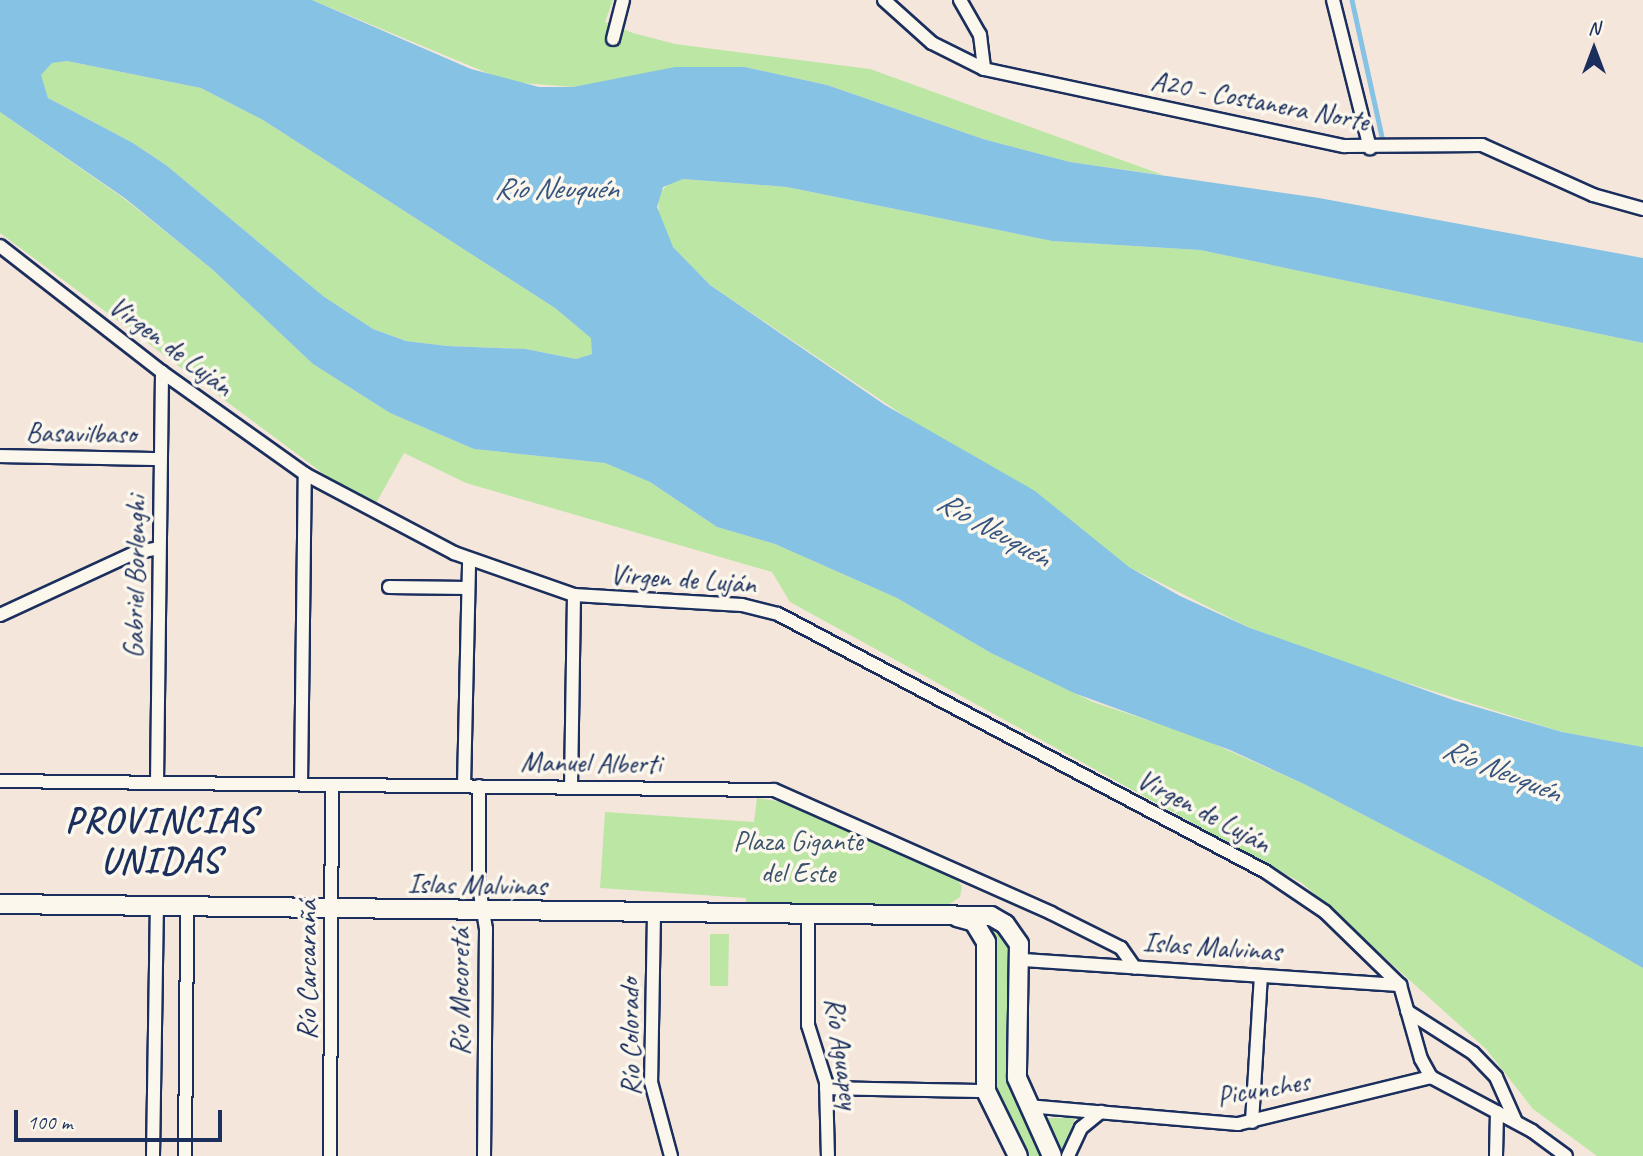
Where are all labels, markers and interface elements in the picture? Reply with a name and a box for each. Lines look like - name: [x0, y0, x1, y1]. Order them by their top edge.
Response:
- north arrow: [1559, 14, 1629, 84]
- text: N: [1588, 16, 1600, 40]
- street label: A20 - Costanera Norte: [1148, 63, 1372, 139]
- water label: Río Neuquén: [494, 170, 618, 206]
- street label: Virgen de Luján: [103, 289, 239, 403]
- street label: Basavilbaso: [26, 415, 136, 451]
- water label: Río Neuquén: [931, 483, 1057, 575]
- street label: Gabriel Borlenghi: [117, 495, 153, 659]
- street label: Virgen de Luján: [609, 557, 757, 601]
- water label: Río Neuquén: [1438, 730, 1566, 810]
- street label: Manuel Alberti: [520, 745, 662, 781]
- street label: Virgen de Luján: [1132, 762, 1276, 860]
- district label: PROVINCIAS UNIDAS: [67, 800, 255, 882]
- park label: Plaza Gigante del Este: [734, 824, 862, 890]
- street label: Islas Malvinas: [407, 867, 547, 903]
- street label: Río Carcarañá: [290, 900, 324, 1040]
- street label: Islas Malvinas: [1141, 925, 1283, 969]
- street label: Río Mocoretá: [443, 928, 477, 1056]
- street label: Río Colorado: [612, 978, 648, 1096]
- street label: Río Aguapey: [818, 995, 866, 1111]
- street label: Picunches: [1214, 1064, 1312, 1114]
- scale bar: [18, 1096, 226, 1140]
- text: 100 m: [27, 1109, 72, 1135]

